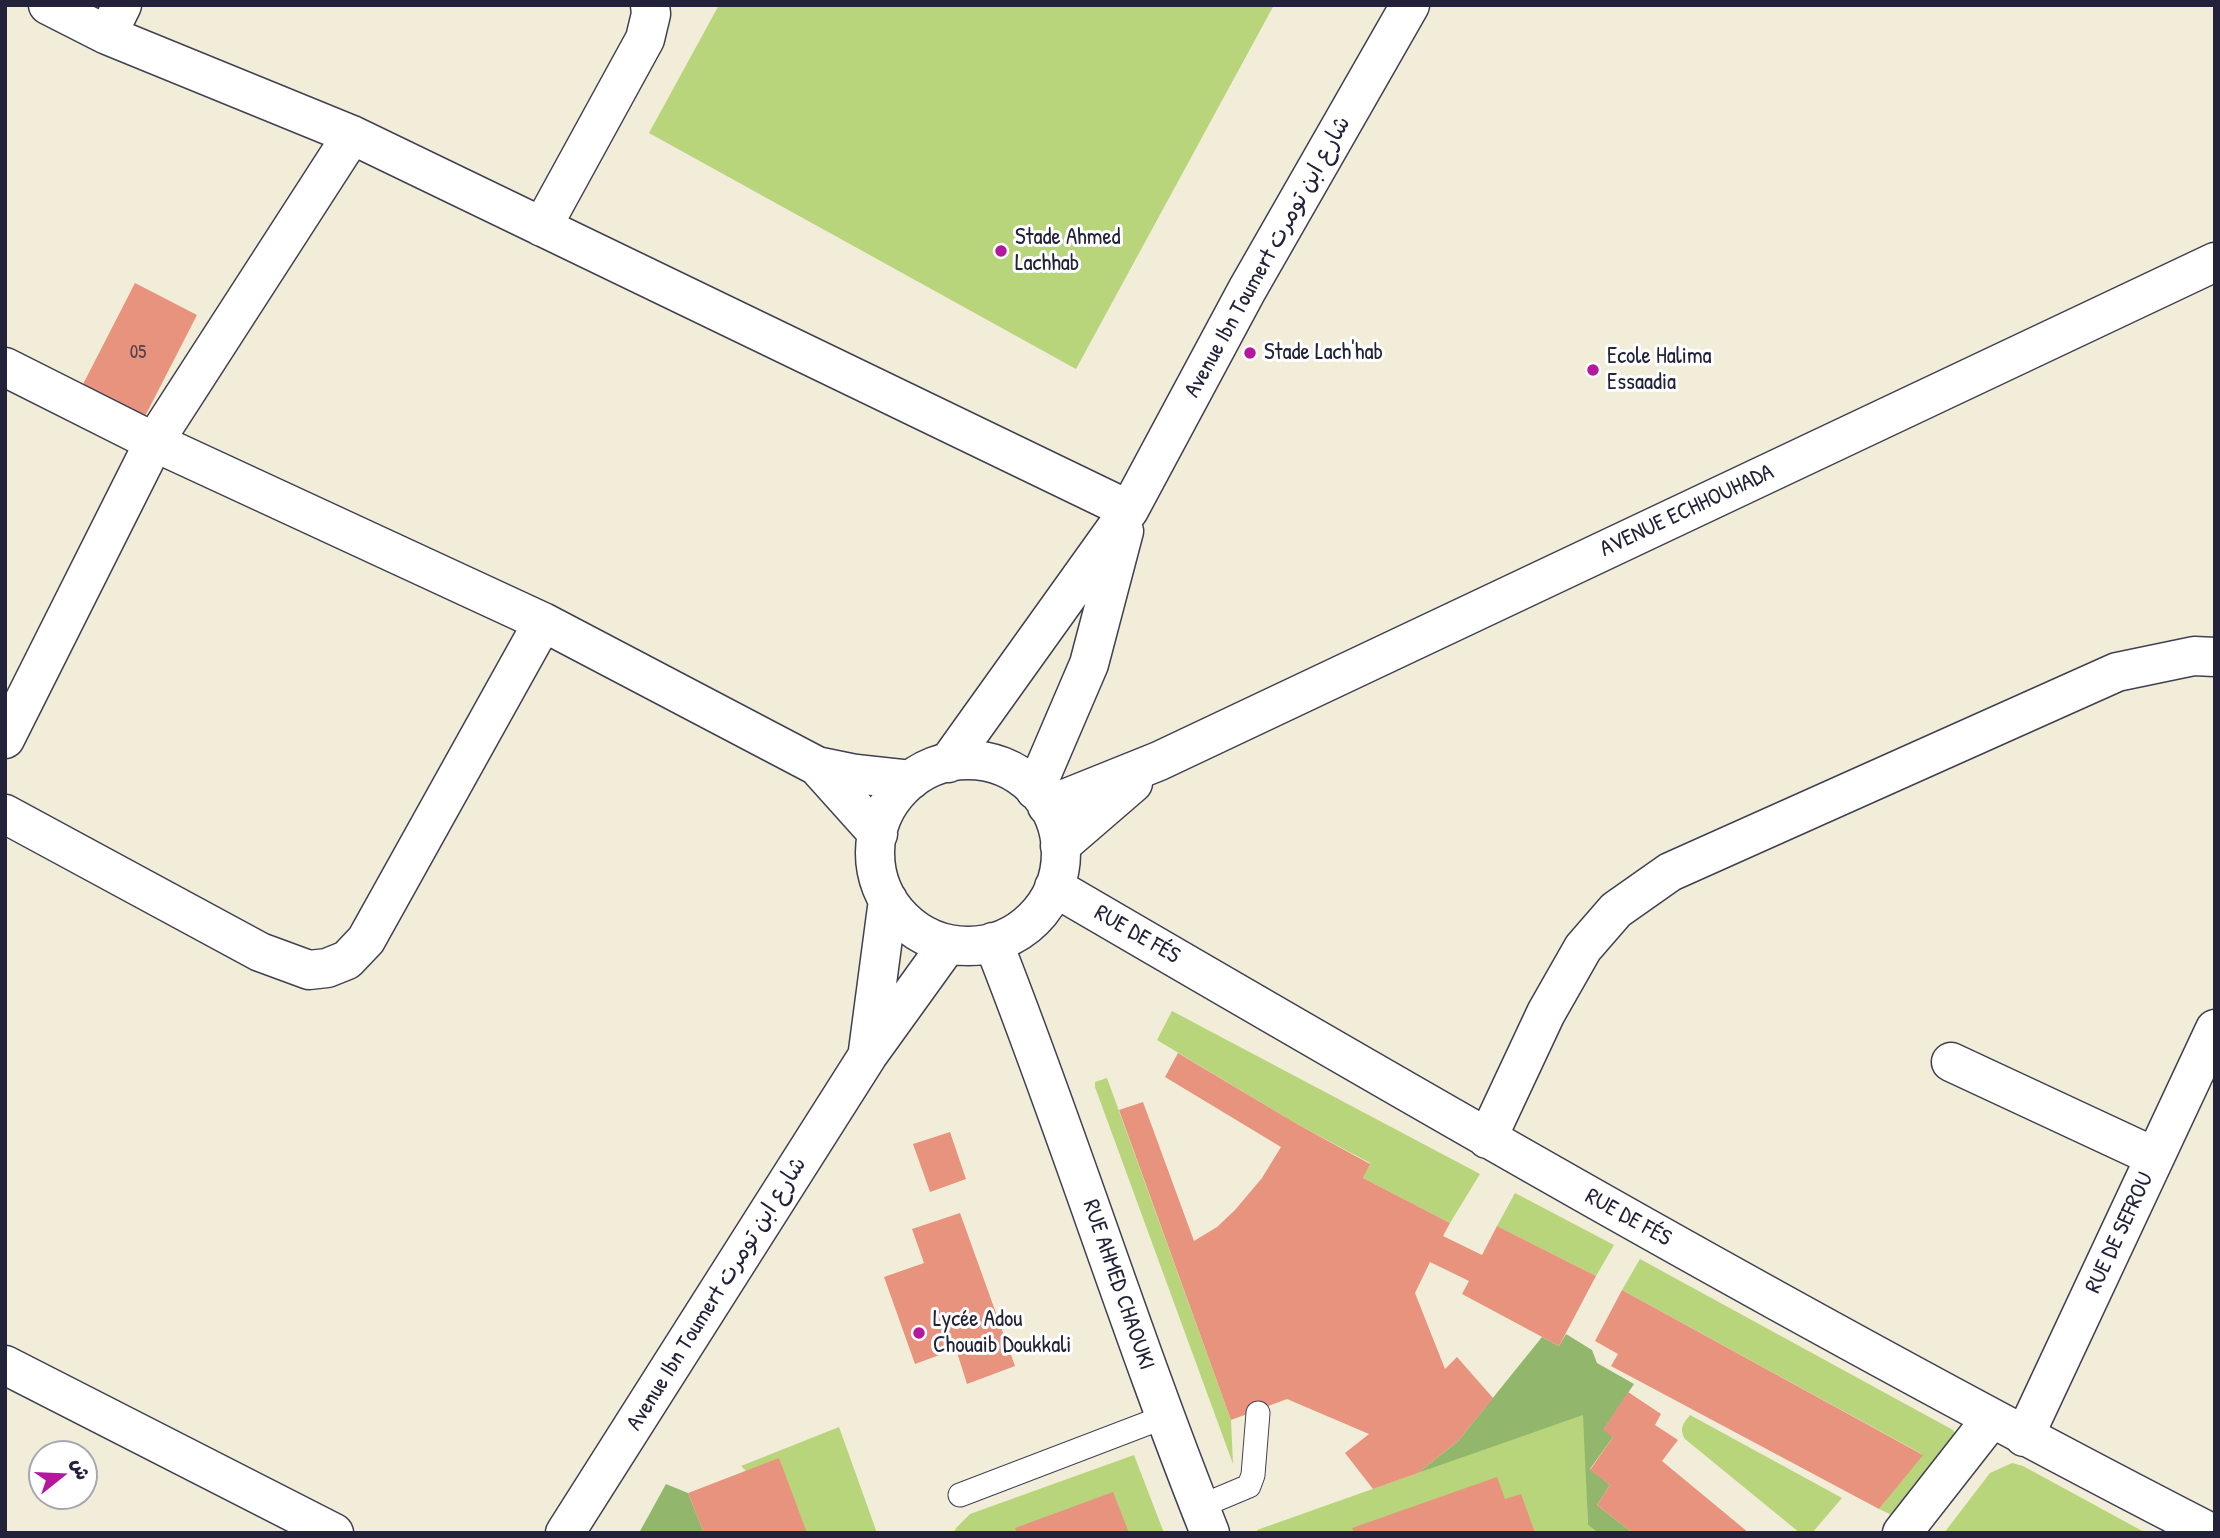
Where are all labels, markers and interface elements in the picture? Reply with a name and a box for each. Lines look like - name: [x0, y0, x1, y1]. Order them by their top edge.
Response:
- street label: Avenue Ibn Toumert شارع ابن تومرت: [1179, 111, 1357, 403]
- place label: Stade Ahmed Lachhab: [1015, 224, 1121, 278]
- marker: Stade Ahmed Lachhab: [993, 243, 1009, 259]
- place label: Stade Lach'hab: [1264, 339, 1383, 367]
- house number: 05: [130, 342, 146, 364]
- place label: Ecole Halima Essaadia: [1607, 343, 1712, 397]
- marker: Stade Lach'hab: [1242, 345, 1258, 361]
- marker: Ecole Halima Essaadia: [1585, 362, 1601, 378]
- street label: AVENUE ECHHOUHADA: [1596, 459, 1778, 563]
- street label: RUE DE FÉS: [1089, 899, 1185, 971]
- street label: Avenue Ibn Toumert شارع ابن تومرت: [621, 1152, 813, 1436]
- street label: RUE DE SEFROU: [2080, 1168, 2160, 1298]
- street label: RUE DE FÉS: [1580, 1183, 1676, 1253]
- street label: RUE AHMED CHAOUKI: [1076, 1196, 1160, 1374]
- place label: Lycée Adou Chouaib Doukkali: [933, 1306, 1071, 1360]
- marker: Lycée Adou Chouaib Doukkali: [911, 1325, 927, 1341]
- north arrow: [28, 1440, 98, 1510]
- text: ش: [65, 1455, 97, 1483]

